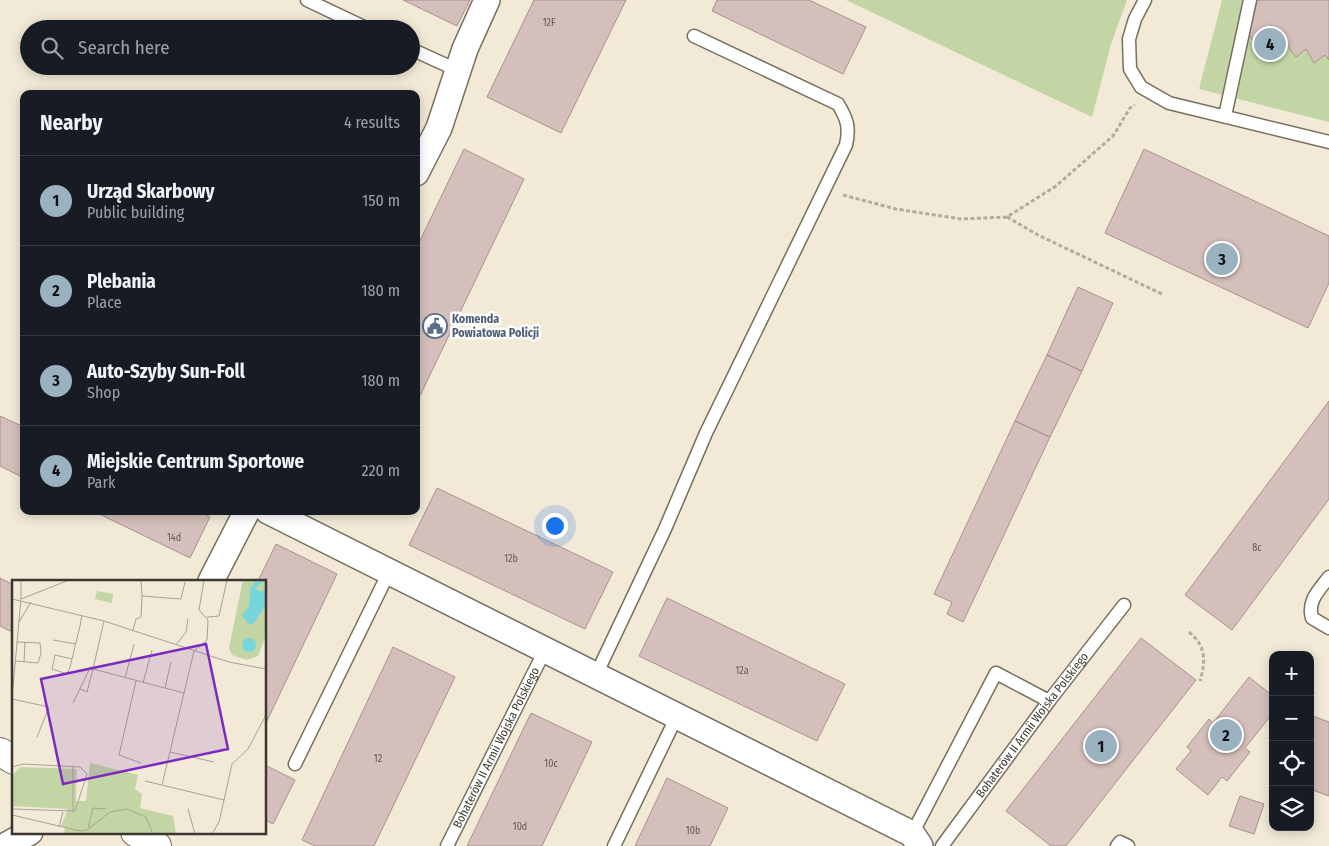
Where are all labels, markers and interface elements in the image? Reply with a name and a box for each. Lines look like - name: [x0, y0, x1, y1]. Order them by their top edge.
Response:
- house number: 12F: [543, 17, 556, 29]
- search box: [20, 20, 420, 75]
- pin: 4: [1254, 25, 1286, 63]
- icon: search: [38, 34, 66, 62]
- text: Search here: [78, 36, 170, 59]
- text: Nearby: [40, 110, 102, 136]
- text: 4 results: [344, 113, 400, 132]
- text: Urząd Skarbowy: [87, 180, 215, 203]
- text: 1: [53, 191, 59, 210]
- text: 150 m: [362, 191, 400, 210]
- text: Public building: [87, 203, 184, 222]
- pin: 3: [1206, 240, 1238, 278]
- text: Plebania: [87, 270, 156, 293]
- text: 2: [52, 281, 60, 300]
- text: 180 m: [361, 281, 400, 300]
- text: Place: [87, 293, 122, 312]
- place label: Komenda Powiatowa Policji: [452, 312, 539, 340]
- public building icon: Komenda Powiatowa Policji: [422, 313, 448, 339]
- text: Auto-Szyby Sun-Foll: [87, 360, 245, 383]
- text: 3: [52, 371, 60, 390]
- text: 180 m: [361, 371, 400, 390]
- text: Shop: [87, 383, 120, 402]
- text: Miejskie Centrum Sportowe: [87, 450, 304, 473]
- text: 4: [52, 461, 60, 480]
- text: 220 m: [361, 461, 400, 480]
- text: Park: [87, 473, 115, 492]
- your location: [542, 513, 568, 539]
- house number: 14d: [167, 532, 181, 544]
- house number: 8c: [1252, 542, 1262, 554]
- house number: 12b: [504, 553, 518, 565]
- inset map: [12, 580, 266, 834]
- street label: Bohaterów II Armii Wojska Polskiego: [973, 650, 1091, 800]
- map controls: [1269, 651, 1314, 831]
- button: +: [1269, 651, 1314, 696]
- street label: Bohaterów II Armii Wojska Polskiego: [450, 665, 542, 830]
- house number: 12a: [735, 665, 749, 677]
- button: −: [1269, 696, 1314, 741]
- pin: 2: [1210, 716, 1242, 754]
- pin: 1: [1085, 727, 1117, 765]
- button: locate: [1269, 741, 1314, 786]
- house number: 12: [374, 753, 383, 765]
- house number: 10c: [544, 758, 558, 770]
- button: layers: [1269, 786, 1314, 831]
- house number: 10d: [513, 821, 527, 833]
- house number: 10b: [686, 825, 700, 837]

